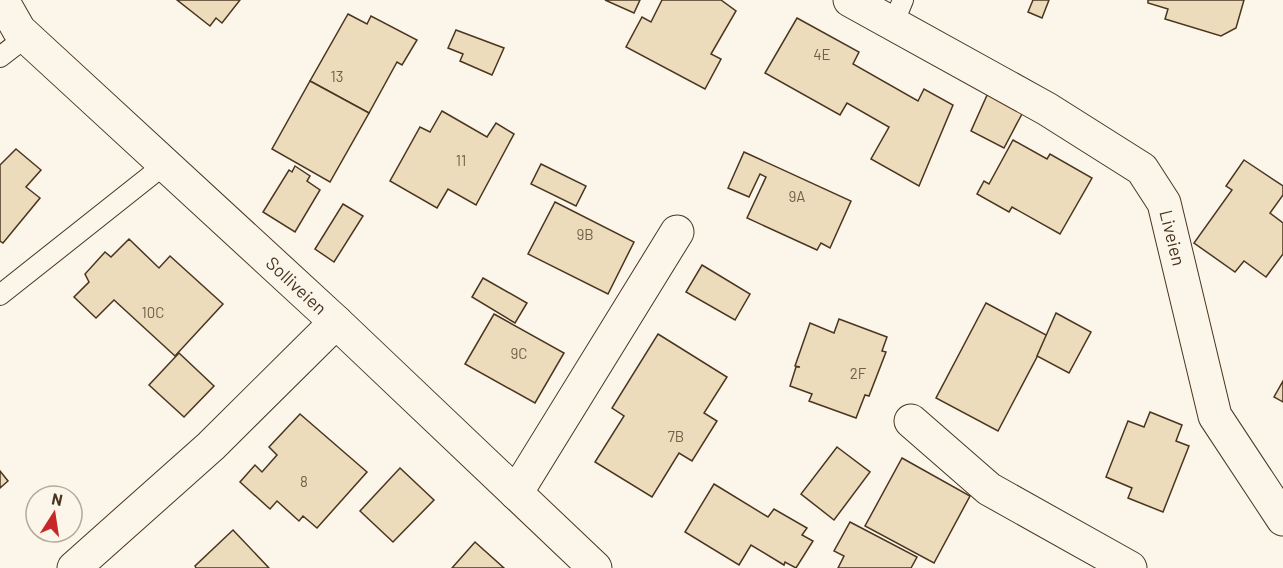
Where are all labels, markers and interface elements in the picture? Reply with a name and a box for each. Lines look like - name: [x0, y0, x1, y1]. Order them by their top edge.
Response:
- house number: 4E: [813, 45, 831, 63]
- house number: 13: [331, 67, 343, 85]
- house number: 11: [456, 151, 466, 169]
- house number: 9A: [789, 187, 805, 205]
- street label: Liveien: [1155, 208, 1190, 268]
- house number: 9B: [576, 225, 594, 243]
- street label: Solliveien: [262, 252, 332, 319]
- house number: 10C: [142, 303, 164, 321]
- house number: 9C: [511, 344, 527, 362]
- house number: 2F: [850, 364, 867, 382]
- house number: 7B: [668, 427, 684, 445]
- house number: 8: [300, 472, 308, 490]
- north arrow: [24, 484, 84, 544]
- text: N: [50, 488, 64, 509]

